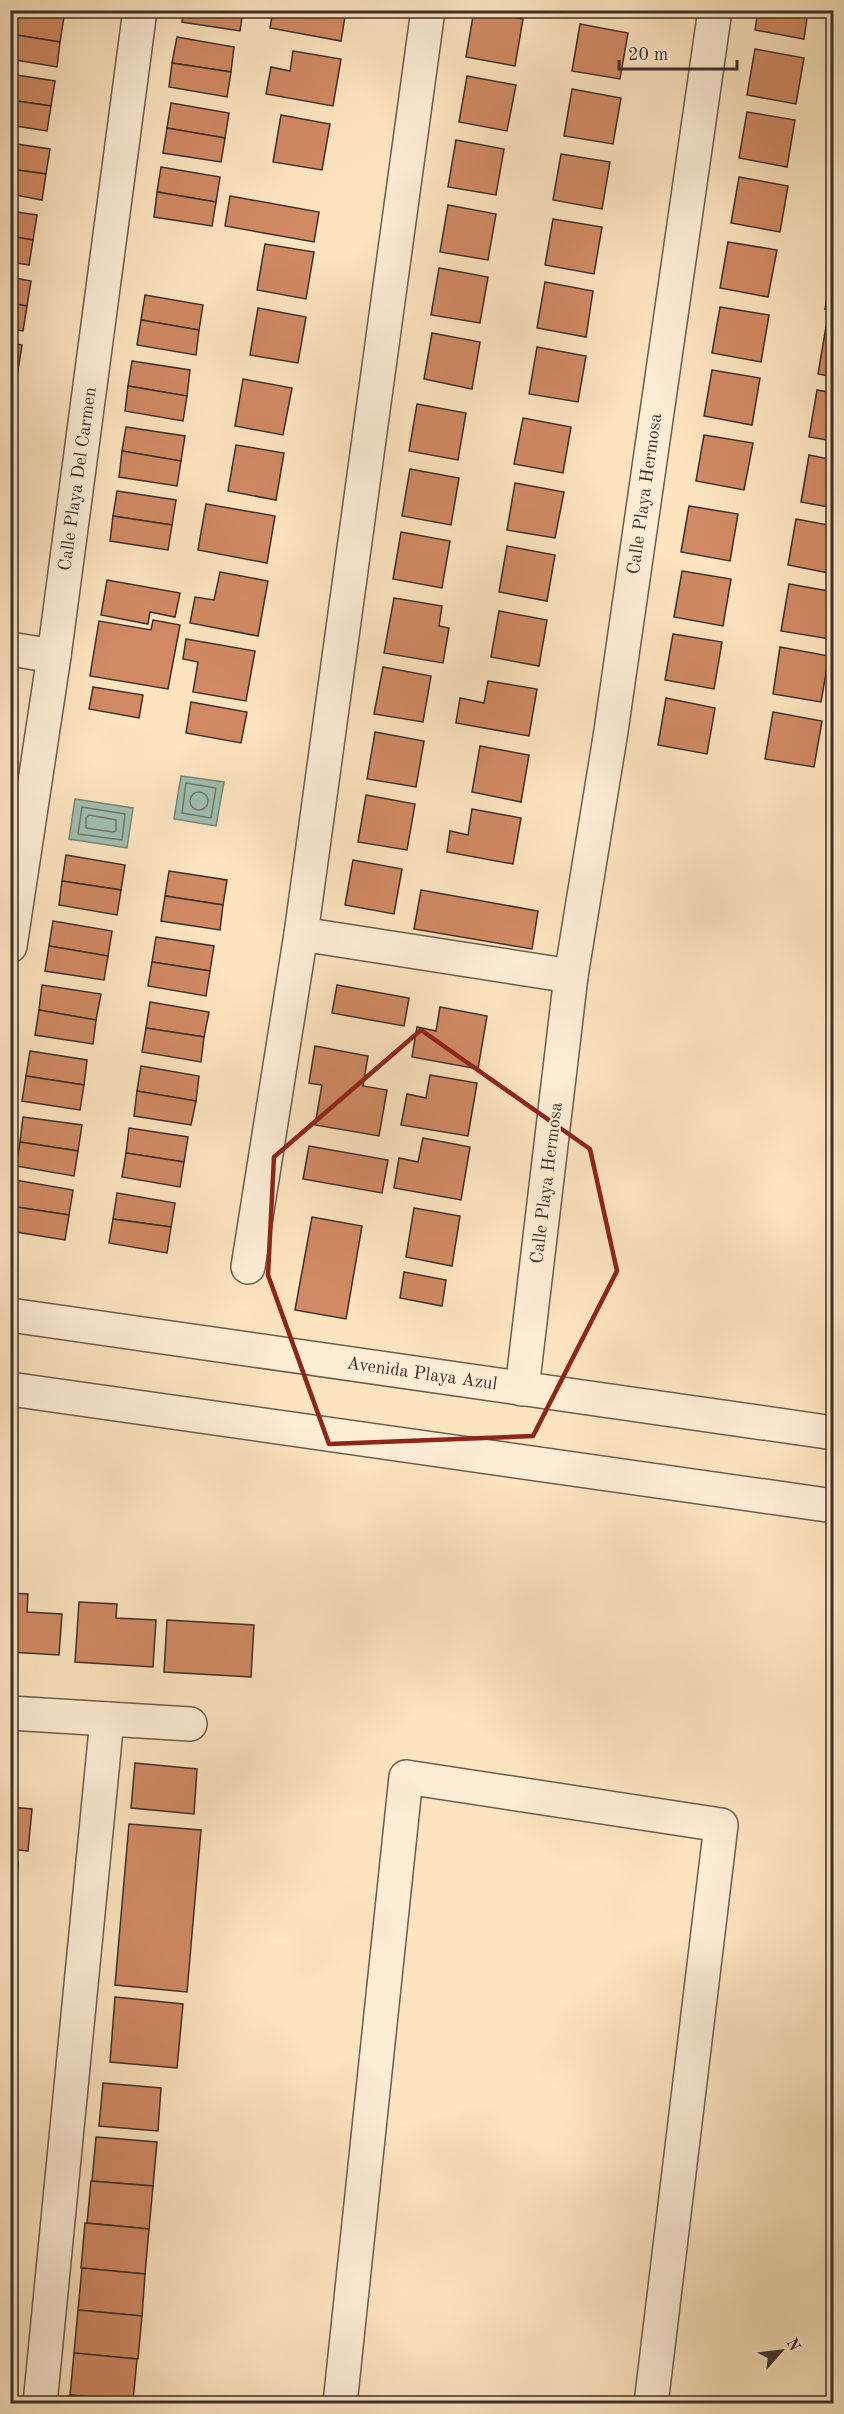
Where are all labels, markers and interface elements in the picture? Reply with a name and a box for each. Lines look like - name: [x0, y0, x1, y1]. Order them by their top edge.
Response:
- scale bar: [619, 33, 738, 71]
- text: 20 m: [628, 46, 668, 64]
- street label: Calle Playa Del Carmen: [56, 386, 100, 572]
- street label: Calle Playa Hermosa: [625, 412, 665, 576]
- street label: Calle Playa Hermosa: [528, 1101, 566, 1265]
- street label: Avenida Playa Azul: [345, 1354, 499, 1394]
- north arrow: [751, 2321, 811, 2381]
- text: N: [783, 2336, 803, 2355]

